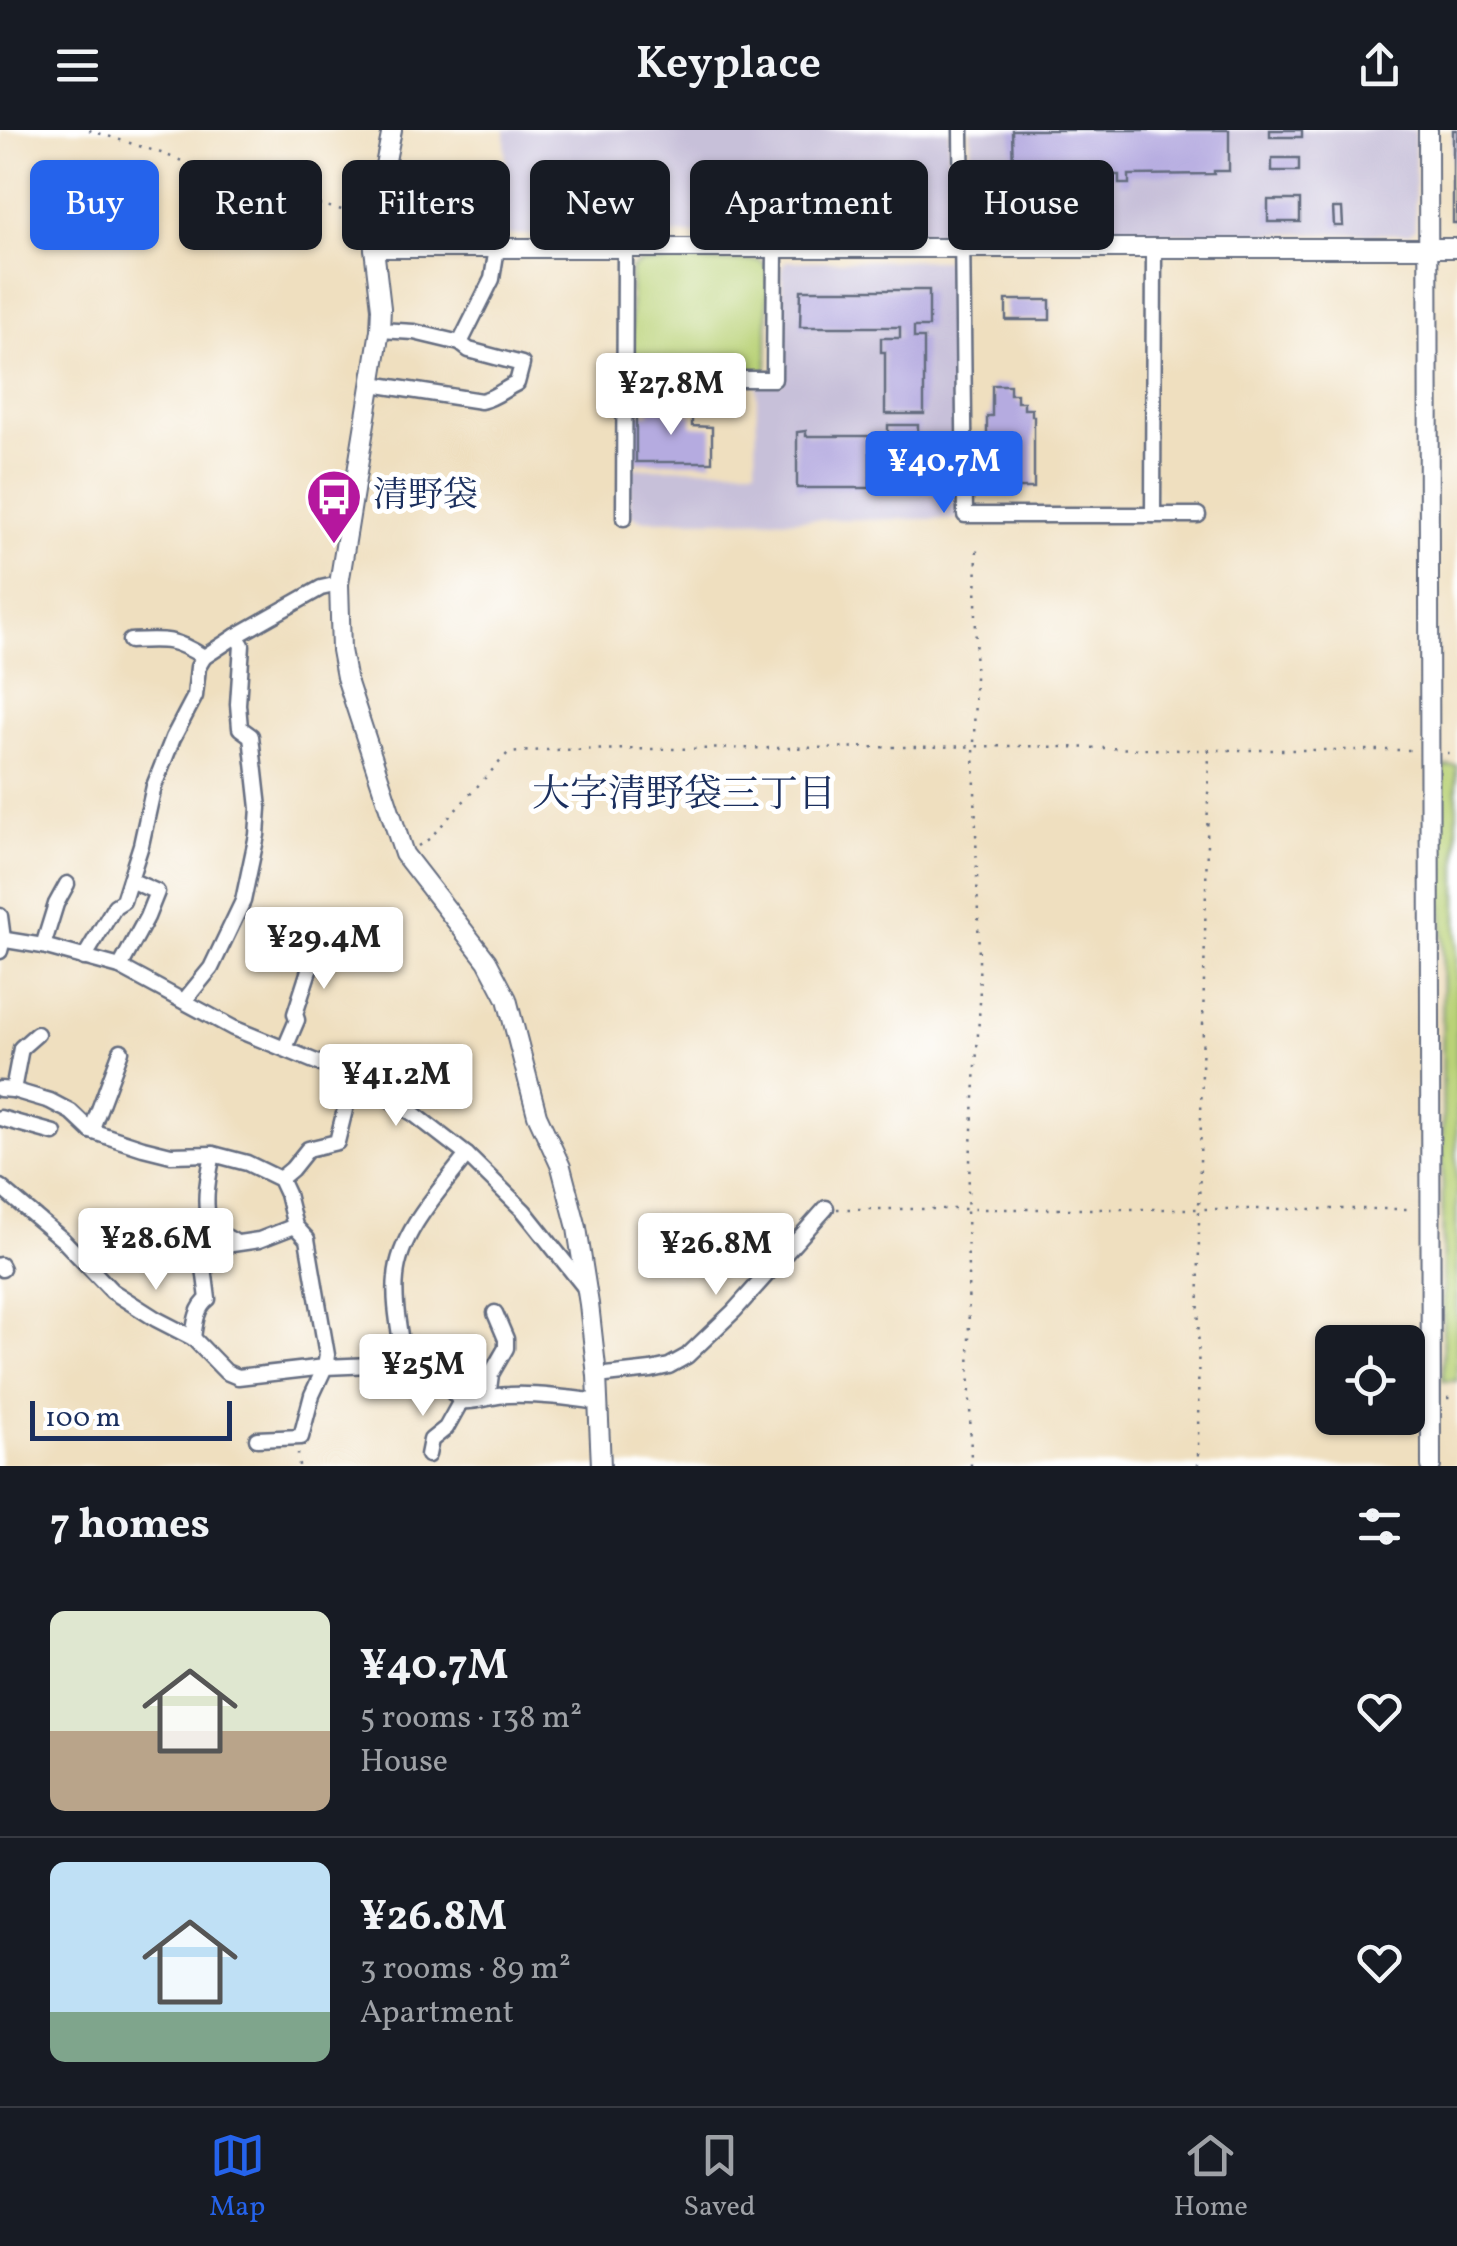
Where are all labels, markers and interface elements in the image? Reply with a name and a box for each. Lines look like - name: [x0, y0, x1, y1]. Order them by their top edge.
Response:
- text: Keyplace: [636, 34, 821, 97]
- icon: menu: [50, 38, 105, 93]
- icon: share: [1352, 38, 1407, 93]
- chip: Buy: [30, 160, 159, 250]
- chip: Rent: [179, 160, 322, 250]
- chip: Filters: [342, 160, 510, 250]
- chip: New: [530, 160, 670, 250]
- chip: Apartment: [690, 160, 928, 250]
- chip: House: [948, 160, 1114, 250]
- pin: ¥27.8M: [590, 353, 752, 438]
- text: ¥27.8M: [618, 363, 724, 407]
- pin: ¥40.7M: [863, 431, 1025, 516]
- text: ¥40.7M: [887, 441, 1001, 485]
- bus stop icon: 清野袋: [304, 467, 364, 546]
- place label: 清野袋: [373, 473, 478, 521]
- district label: 大字清野袋三丁目: [532, 770, 836, 823]
- pin: ¥29.4M: [243, 907, 405, 992]
- text: ¥29.4M: [267, 917, 381, 961]
- pin: ¥41.2M: [315, 1044, 477, 1129]
- text: ¥41.2M: [341, 1054, 451, 1098]
- pin: ¥28.6M: [75, 1208, 237, 1293]
- pin: ¥26.8M: [635, 1213, 797, 1298]
- text: ¥28.6M: [100, 1218, 212, 1262]
- text: ¥26.8M: [660, 1223, 772, 1267]
- map controls: [1315, 1325, 1425, 1435]
- button: locate: [1315, 1325, 1425, 1435]
- pin: ¥25M: [364, 1334, 482, 1419]
- text: ¥25M: [381, 1344, 465, 1388]
- scale bar: [30, 1396, 232, 1440]
- text: 100 m: [45, 1399, 120, 1438]
- text: 7 homes: [50, 1497, 210, 1556]
- icon: filters: [1352, 1499, 1407, 1554]
- text: ¥40.7M: [360, 1638, 508, 1697]
- icon: home: [130, 1651, 250, 1771]
- icon: heart: [1352, 1684, 1407, 1739]
- text: 5 rooms · 138 m²: [360, 1697, 582, 1741]
- text: House: [360, 1741, 448, 1785]
- text: ¥26.8M: [360, 1889, 507, 1948]
- icon: home: [130, 1902, 250, 2022]
- icon: heart: [1352, 1935, 1407, 1990]
- text: 3 rooms · 89 m²: [360, 1948, 571, 1992]
- text: Apartment: [360, 1992, 514, 2036]
- tab: Map: [209, 2128, 265, 2227]
- tab: Saved: [683, 2128, 756, 2227]
- tab: Home: [1174, 2128, 1248, 2227]

